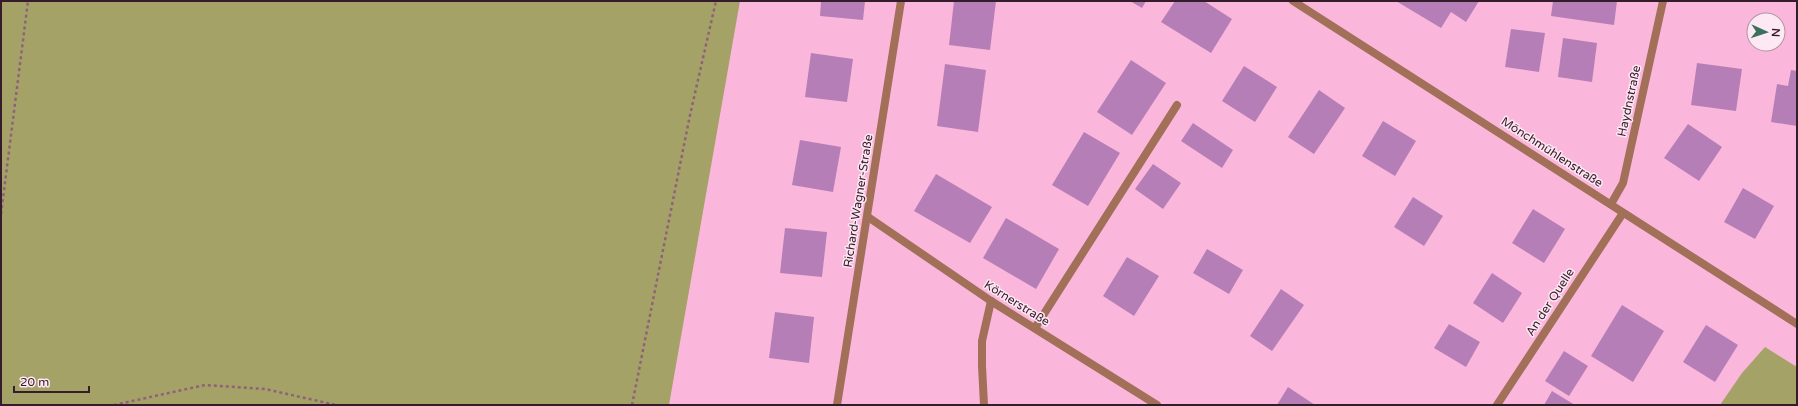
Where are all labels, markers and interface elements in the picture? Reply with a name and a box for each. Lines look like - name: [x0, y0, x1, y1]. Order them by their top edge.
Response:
- north arrow: [1746, 12, 1786, 52]
- text: N: [1769, 28, 1782, 37]
- street label: Haydnstraße: [1615, 64, 1643, 138]
- street label: Mönchmühlenstraße: [1499, 114, 1606, 190]
- street label: Richard-Wagner-Straße: [841, 133, 875, 269]
- street label: An der Quelle: [1523, 265, 1577, 338]
- street label: Körnerstraße: [982, 277, 1052, 329]
- scale bar: [14, 368, 89, 394]
- text: 20 m: [20, 375, 49, 389]

